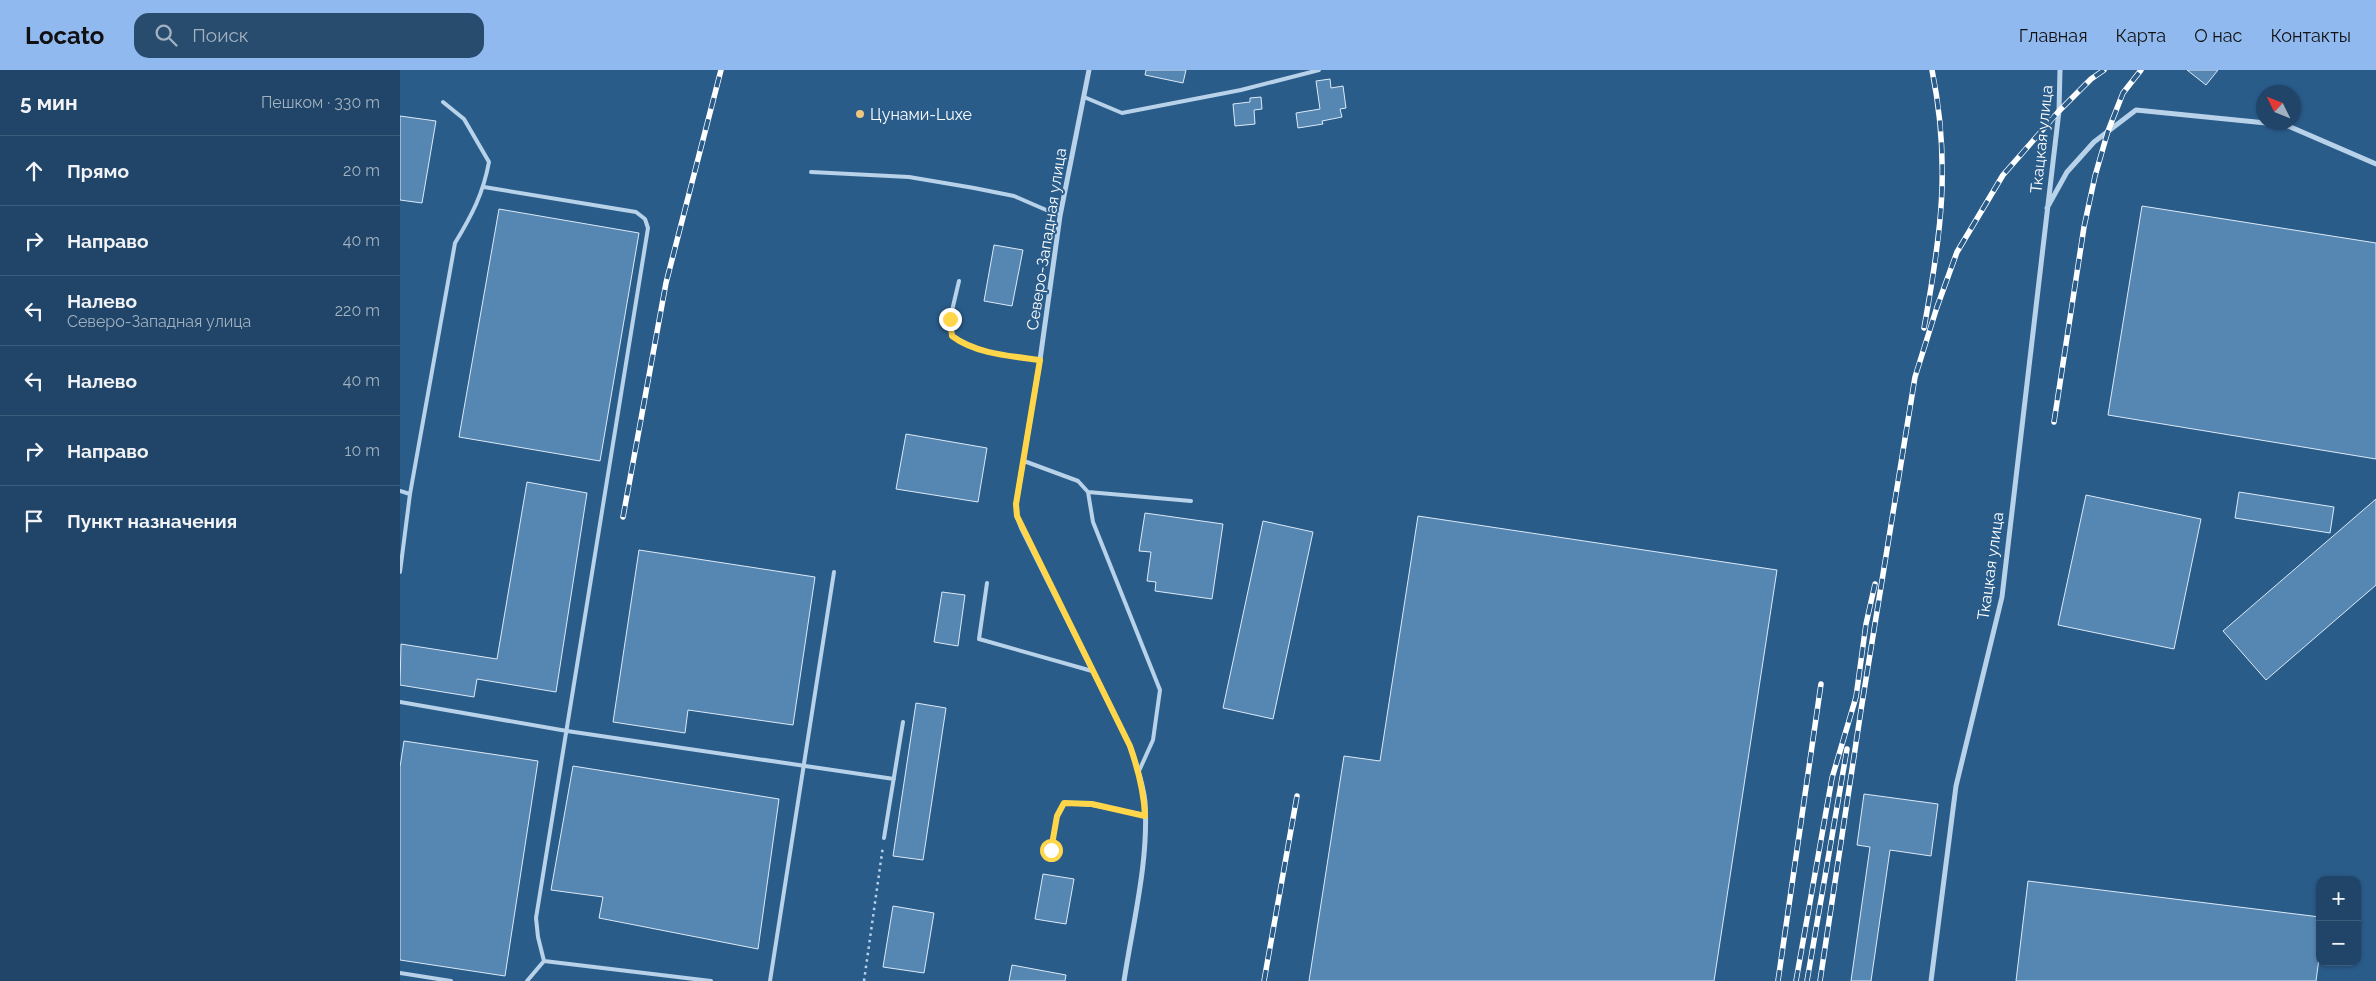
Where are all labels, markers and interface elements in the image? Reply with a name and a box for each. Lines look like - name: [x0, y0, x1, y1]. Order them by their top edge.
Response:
- search box: [134, 13, 484, 58]
- text: Locato: [25, 21, 104, 50]
- icon: search: [152, 21, 180, 49]
- text: Поиск: [192, 24, 249, 46]
- text: Главная: [2019, 25, 2087, 46]
- text: Карта: [2115, 25, 2166, 46]
- text: О нас: [2194, 25, 2242, 46]
- text: Контакты: [2270, 25, 2351, 46]
- street label: Ткацкая улица: [2026, 84, 2057, 194]
- north arrow: [2256, 85, 2301, 130]
- text: 5 мин: [20, 90, 78, 115]
- text: Пешком · 330 m: [261, 93, 380, 112]
- place label: Цунами-Luxe: [870, 105, 972, 124]
- marker: Цунами-Luxe: [854, 108, 866, 120]
- street label: Северо-Западная улица: [1023, 147, 1070, 332]
- icon: ahead: [20, 157, 48, 185]
- text: Прямо: [67, 160, 129, 182]
- text: 20 m: [343, 161, 380, 180]
- icon: right: [20, 227, 48, 255]
- text: Направо: [67, 230, 148, 252]
- text: 40 m: [343, 231, 380, 250]
- text: Налево: [67, 290, 137, 312]
- icon: left: [20, 297, 48, 325]
- text: 220 m: [335, 301, 380, 320]
- route end: [939, 308, 962, 331]
- text: Северо-Западная улица: [67, 312, 251, 331]
- icon: left: [20, 367, 48, 395]
- text: Налево: [67, 370, 137, 392]
- text: 40 m: [343, 371, 380, 390]
- icon: right: [20, 437, 48, 465]
- text: Направо: [67, 440, 148, 462]
- text: 10 m: [345, 441, 380, 460]
- icon: arrive: [20, 507, 48, 535]
- text: Пункт назначения: [67, 510, 237, 532]
- street label: Ткацкая улица: [1974, 511, 2007, 621]
- route start: [1040, 839, 1063, 862]
- map controls: [2316, 876, 2361, 966]
- button: +: [2316, 876, 2361, 921]
- button: −: [2316, 921, 2361, 966]

